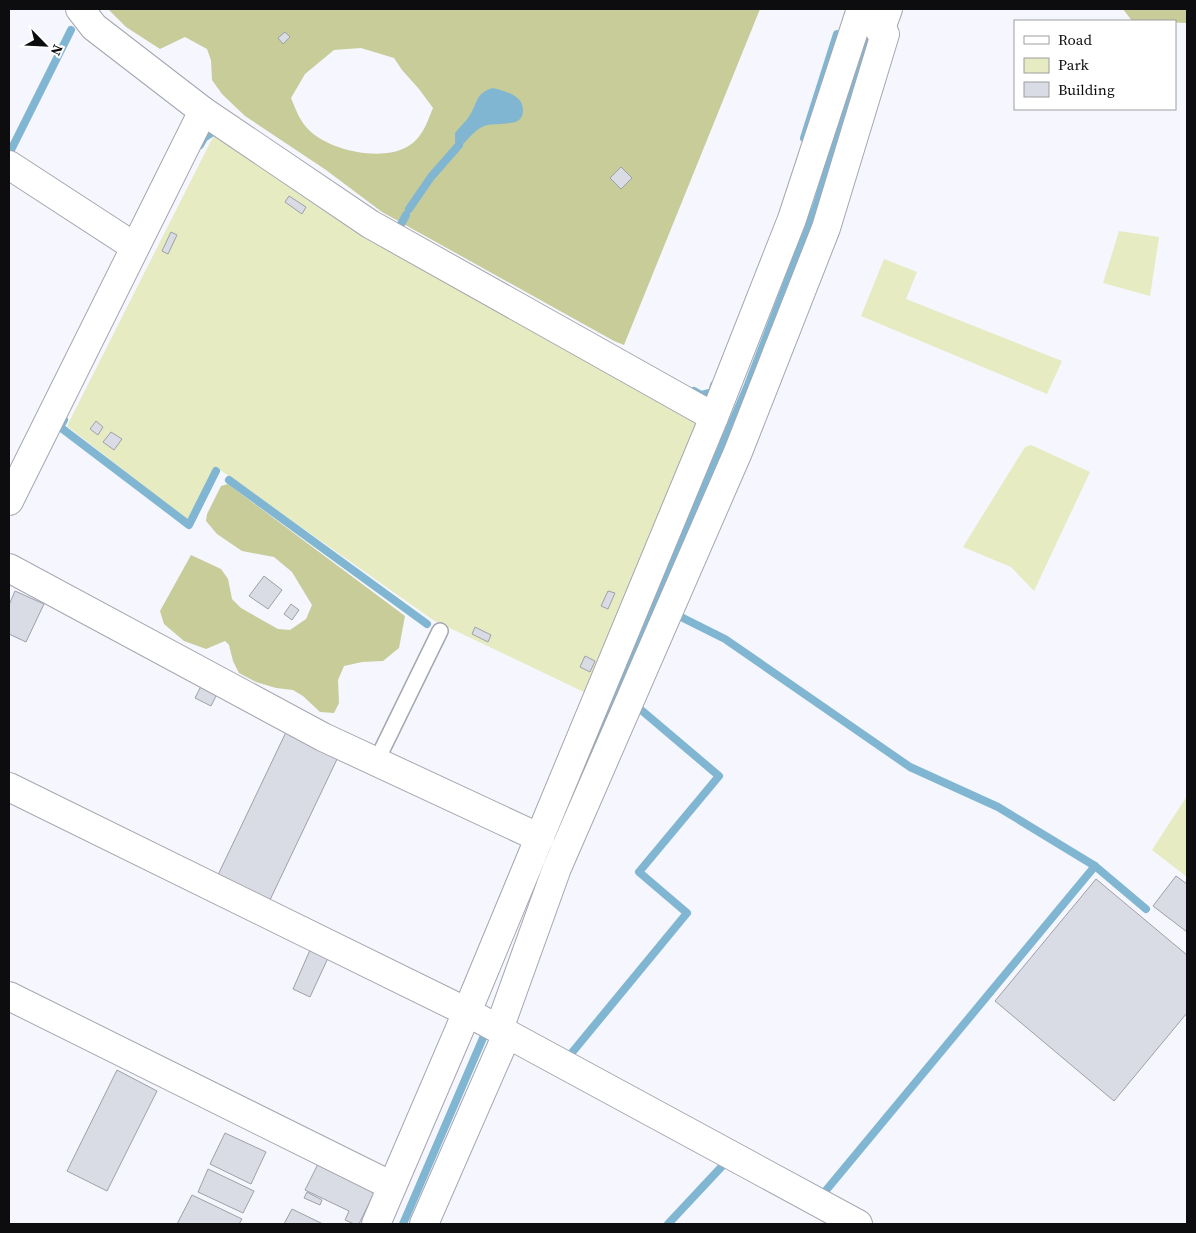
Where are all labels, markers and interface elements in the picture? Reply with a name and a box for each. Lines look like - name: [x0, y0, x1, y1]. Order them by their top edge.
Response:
- north arrow: [20, 20, 70, 70]
- legend: [1014, 20, 1176, 110]
- text: Road: [1058, 29, 1092, 50]
- text: N: [46, 42, 68, 59]
- text: Park: [1058, 54, 1090, 75]
- text: Building: [1058, 79, 1115, 100]

